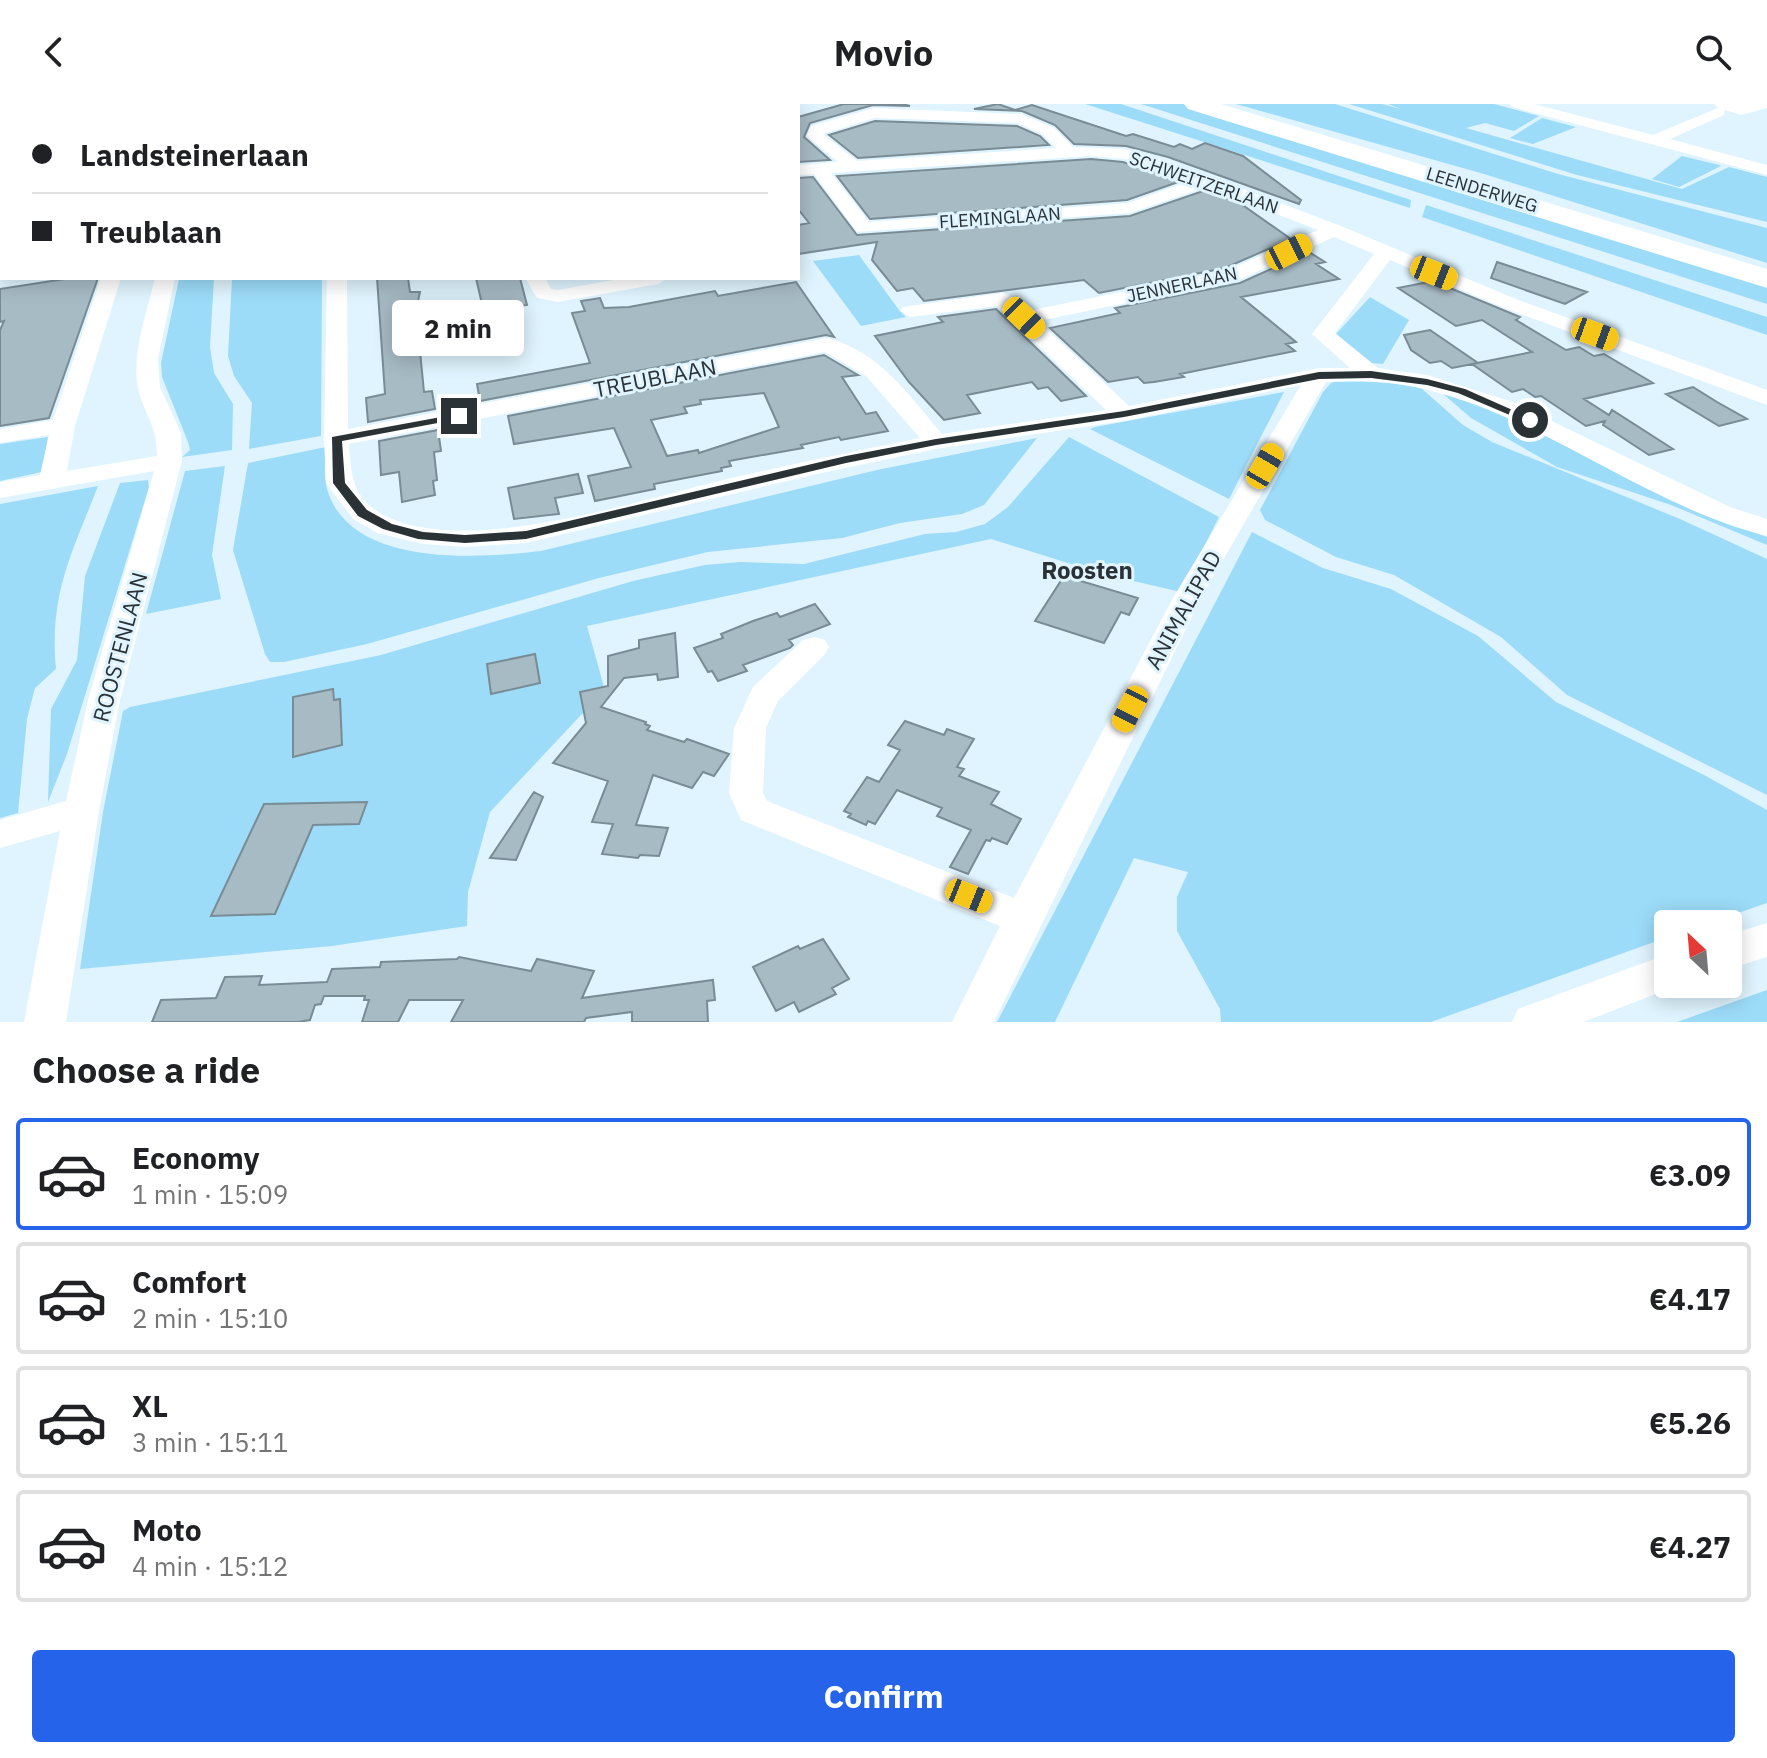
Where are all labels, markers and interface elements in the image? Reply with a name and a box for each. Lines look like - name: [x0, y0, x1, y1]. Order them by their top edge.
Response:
- text: Movio: [834, 29, 933, 76]
- icon: back: [32, 30, 76, 74]
- icon: search: [1691, 30, 1735, 74]
- text: Landsteinerlaan: [80, 135, 309, 174]
- street label: SCHWEITZERLAAN: [1127, 146, 1282, 219]
- street label: LEENDERWEG: [1423, 162, 1541, 217]
- street label: FLEMINGLAAN: [938, 202, 1062, 233]
- text: Treublaan: [80, 212, 222, 251]
- car: [1262, 230, 1316, 274]
- car: [1407, 253, 1461, 293]
- street label: JENNERLAAN: [1124, 262, 1239, 307]
- car: [998, 293, 1050, 343]
- callout: 2 min: [393, 300, 525, 356]
- text: 2 min: [424, 311, 492, 345]
- car: [1568, 315, 1622, 353]
- street label: TREUBLAAN: [591, 351, 719, 404]
- route end: [441, 398, 477, 434]
- route start: [1512, 402, 1548, 438]
- car: [1243, 439, 1287, 493]
- street label: ANIMALIPAD: [1138, 545, 1227, 674]
- district label: Roosten: [1041, 554, 1133, 586]
- street label: ROOSTENLAAN: [86, 569, 153, 725]
- car: [1108, 682, 1152, 736]
- car: [942, 876, 996, 916]
- north arrow: [1654, 910, 1742, 998]
- map controls: [1654, 910, 1742, 998]
- text: Choose a ride: [32, 1046, 260, 1093]
- icon: car: [36, 1138, 108, 1210]
- text: Economy: [132, 1138, 260, 1177]
- text: €3.09: [1649, 1155, 1731, 1194]
- text: 1 min · 15:09: [132, 1177, 288, 1211]
- icon: car: [36, 1262, 108, 1334]
- text: Comfort: [132, 1262, 247, 1301]
- text: €4.17: [1649, 1279, 1731, 1318]
- text: 2 min · 15:10: [132, 1301, 288, 1335]
- icon: car: [36, 1386, 108, 1458]
- text: XL: [132, 1386, 168, 1425]
- text: €5.26: [1649, 1403, 1731, 1442]
- text: 3 min · 15:11: [132, 1425, 288, 1459]
- icon: car: [36, 1510, 108, 1582]
- text: Moto: [132, 1510, 202, 1549]
- text: €4.27: [1649, 1527, 1731, 1566]
- text: 4 min · 15:12: [132, 1549, 288, 1583]
- button: Confirm: [32, 1650, 1735, 1742]

